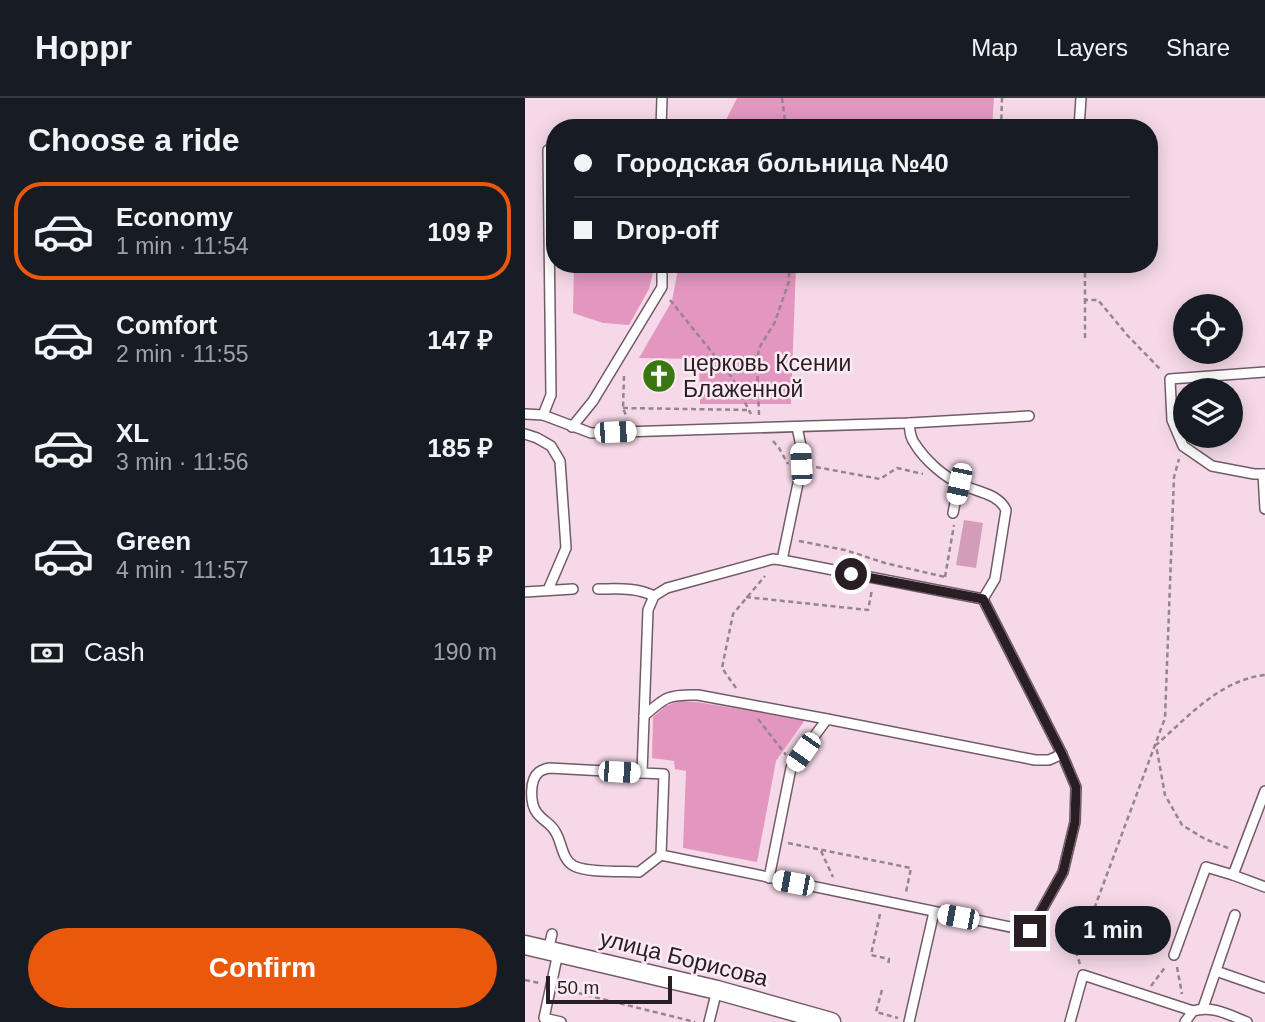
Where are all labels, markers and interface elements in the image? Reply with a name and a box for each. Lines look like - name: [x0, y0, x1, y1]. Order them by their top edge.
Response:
- text: Hoppr: [35, 29, 132, 66]
- text: Map: [971, 34, 1018, 61]
- text: Layers: [1056, 34, 1128, 61]
- text: Share: [1166, 34, 1230, 61]
- text: Choose a ride: [28, 122, 240, 158]
- text: Городская больница №40: [616, 148, 949, 178]
- icon: car: [32, 200, 95, 263]
- text: Economy: [116, 202, 233, 232]
- text: Drop-off: [616, 215, 719, 245]
- text: 109 ₽: [427, 217, 493, 247]
- text: 1 min · 11:54: [116, 233, 249, 259]
- map controls: [1173, 294, 1243, 448]
- button: locate: [1173, 294, 1243, 364]
- icon: car: [32, 308, 95, 371]
- text: Comfort: [116, 310, 217, 340]
- text: 147 ₽: [427, 325, 493, 355]
- text: 2 min · 11:55: [116, 341, 249, 367]
- place label: церковь Ксении Блаженной: [683, 350, 851, 402]
- church icon: церковь Ксении Блаженной: [640, 357, 678, 395]
- button: layers: [1173, 378, 1243, 448]
- icon: car: [32, 416, 95, 479]
- text: XL: [116, 418, 149, 448]
- car: [594, 421, 637, 443]
- text: 185 ₽: [427, 433, 493, 463]
- car: [790, 442, 813, 486]
- text: 3 min · 11:56: [116, 449, 249, 475]
- car: [945, 461, 974, 507]
- icon: car: [32, 524, 95, 587]
- text: Green: [116, 526, 191, 556]
- text: 115 ₽: [429, 541, 493, 571]
- text: 4 min · 11:57: [116, 557, 249, 583]
- route start: [835, 558, 867, 590]
- icon: cash: [28, 634, 66, 672]
- text: Cash: [84, 637, 145, 667]
- text: 190 m: [433, 639, 497, 665]
- car: [783, 729, 824, 775]
- car: [598, 760, 641, 784]
- car: [771, 869, 816, 897]
- car: [936, 903, 981, 931]
- callout: 1 min: [1055, 906, 1170, 956]
- route end: [1014, 915, 1046, 947]
- text: 1 min: [1083, 917, 1143, 943]
- street label: улица Борисова: [597, 925, 771, 992]
- button: Confirm: [28, 928, 497, 1008]
- scale bar: [546, 973, 672, 1005]
- text: 50 m: [557, 977, 599, 998]

